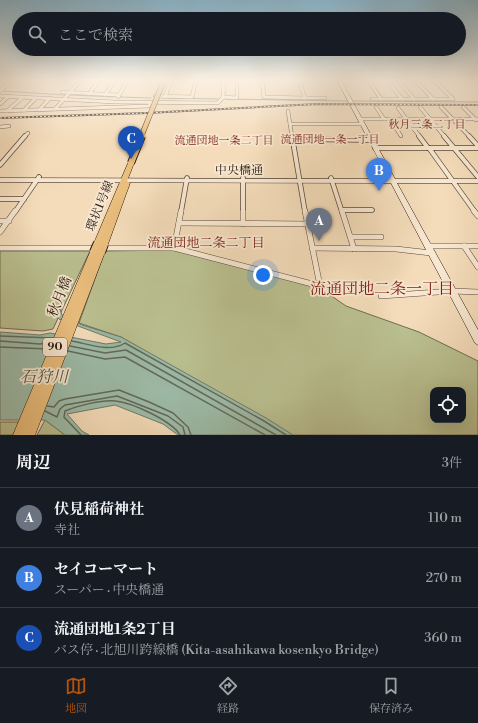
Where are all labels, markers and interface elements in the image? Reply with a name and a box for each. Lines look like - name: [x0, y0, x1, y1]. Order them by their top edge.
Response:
- search box: [12, 12, 466, 56]
- icon: search: [26, 23, 48, 45]
- text: ここで検索: [58, 26, 133, 45]
- district label: 秋月三条二丁目: [389, 118, 466, 132]
- pin: C: [118, 126, 144, 159]
- district label: 流通団地一条一丁目: [281, 133, 380, 147]
- district label: 流通団地一条二丁目: [175, 134, 274, 148]
- pin: B: [366, 158, 392, 191]
- street label: 中央橋通: [215, 163, 263, 178]
- street label: 環状1号線: [83, 179, 117, 233]
- pin: A: [306, 208, 332, 241]
- district label: 流通団地二条二丁目: [147, 235, 265, 251]
- your location: [253, 265, 273, 285]
- street label: 秋月橋: [44, 274, 76, 320]
- district label: 流通団地二条一丁目: [310, 279, 454, 299]
- road number: 90: [43, 338, 67, 356]
- water label: 石狩川: [20, 367, 70, 387]
- map controls: [430, 387, 466, 423]
- button: locate: [430, 387, 466, 423]
- text: 周辺: [16, 452, 50, 474]
- text: 3件: [442, 455, 462, 471]
- text: 伏見稲荷神社: [54, 500, 144, 519]
- text: A: [24, 510, 34, 526]
- text: 110 m: [428, 510, 462, 526]
- text: 寺社: [54, 522, 80, 538]
- text: セイコーマート: [54, 560, 158, 579]
- text: B: [24, 570, 34, 586]
- text: 270 m: [426, 570, 462, 586]
- text: スーパー · 中央橋通: [54, 582, 164, 598]
- text: 流通団地1条2丁目: [54, 620, 176, 639]
- text: C: [24, 630, 34, 646]
- text: 360 m: [424, 630, 462, 646]
- text: バス停 · 北旭川跨線橋 (Kita-asahikawa kosenkyo Bridge): [54, 642, 379, 658]
- tab: 地図: [65, 675, 87, 716]
- tab: 経路: [217, 675, 239, 716]
- tab: 保存済み: [369, 675, 413, 716]

